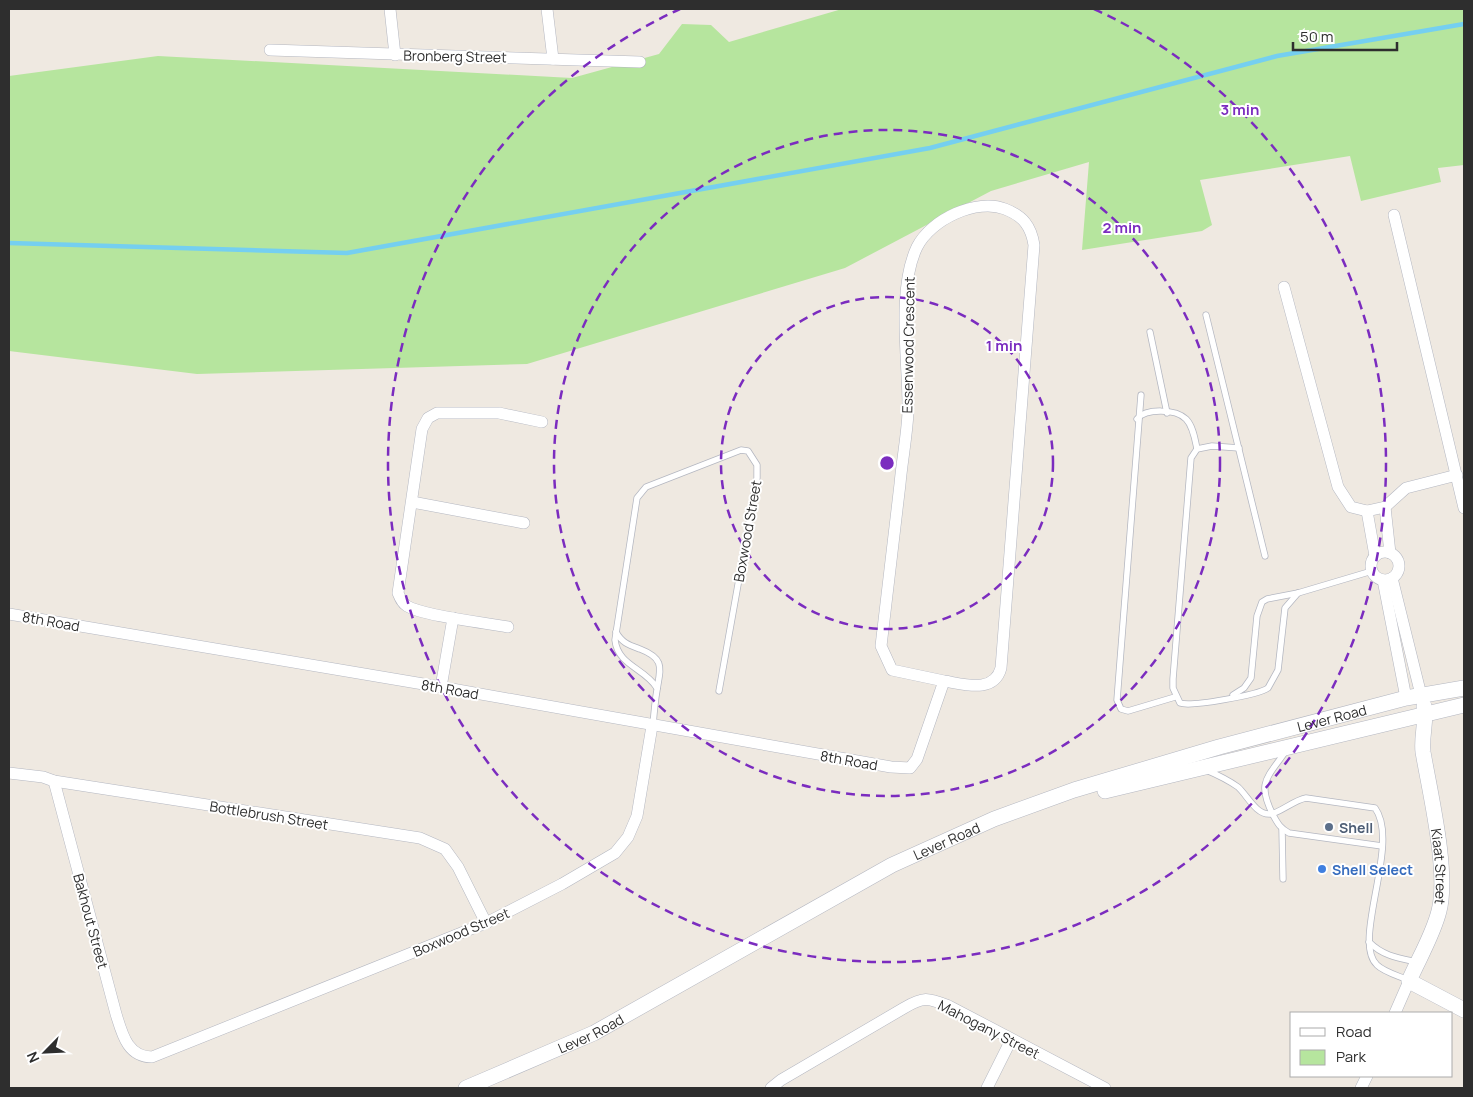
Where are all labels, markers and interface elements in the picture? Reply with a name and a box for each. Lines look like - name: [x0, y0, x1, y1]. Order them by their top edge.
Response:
- scale bar: [1293, 20, 1397, 52]
- text: 50 m: [1300, 26, 1334, 47]
- street label: Bronberg Street: [403, 46, 507, 66]
- text: 3 min: [1221, 99, 1259, 120]
- text: 2 min: [1102, 217, 1142, 238]
- street label: Essenwood Crescent: [897, 276, 919, 414]
- text: 1 min: [986, 335, 1022, 356]
- centre of rings: [878, 454, 896, 472]
- street label: Boxwood Street: [729, 478, 765, 583]
- street label: 8th Road: [21, 607, 81, 635]
- street label: 8th Road: [420, 675, 480, 703]
- street label: Lever Road: [1295, 699, 1368, 736]
- street label: 8th Road: [819, 746, 879, 774]
- street label: Bottlebrush Street: [208, 796, 330, 834]
- street label: Lever Road: [910, 817, 983, 864]
- place label: Shell: [1339, 818, 1373, 837]
- marker: Shell: [1323, 821, 1335, 833]
- street label: Kiaat Street: [1427, 827, 1451, 906]
- place label: Shell Select: [1332, 860, 1413, 879]
- marker: Shell Select: [1316, 863, 1328, 875]
- street label: Bakhout Street: [69, 871, 113, 971]
- street label: Boxwood Street: [410, 903, 513, 961]
- street label: Mahogany Street: [935, 995, 1043, 1063]
- street label: Lever Road: [555, 1009, 627, 1057]
- legend: [1290, 1012, 1453, 1077]
- text: Road: [1336, 1021, 1372, 1042]
- north arrow: [20, 1027, 70, 1077]
- text: Park: [1336, 1046, 1366, 1067]
- text: N: [22, 1049, 43, 1066]

